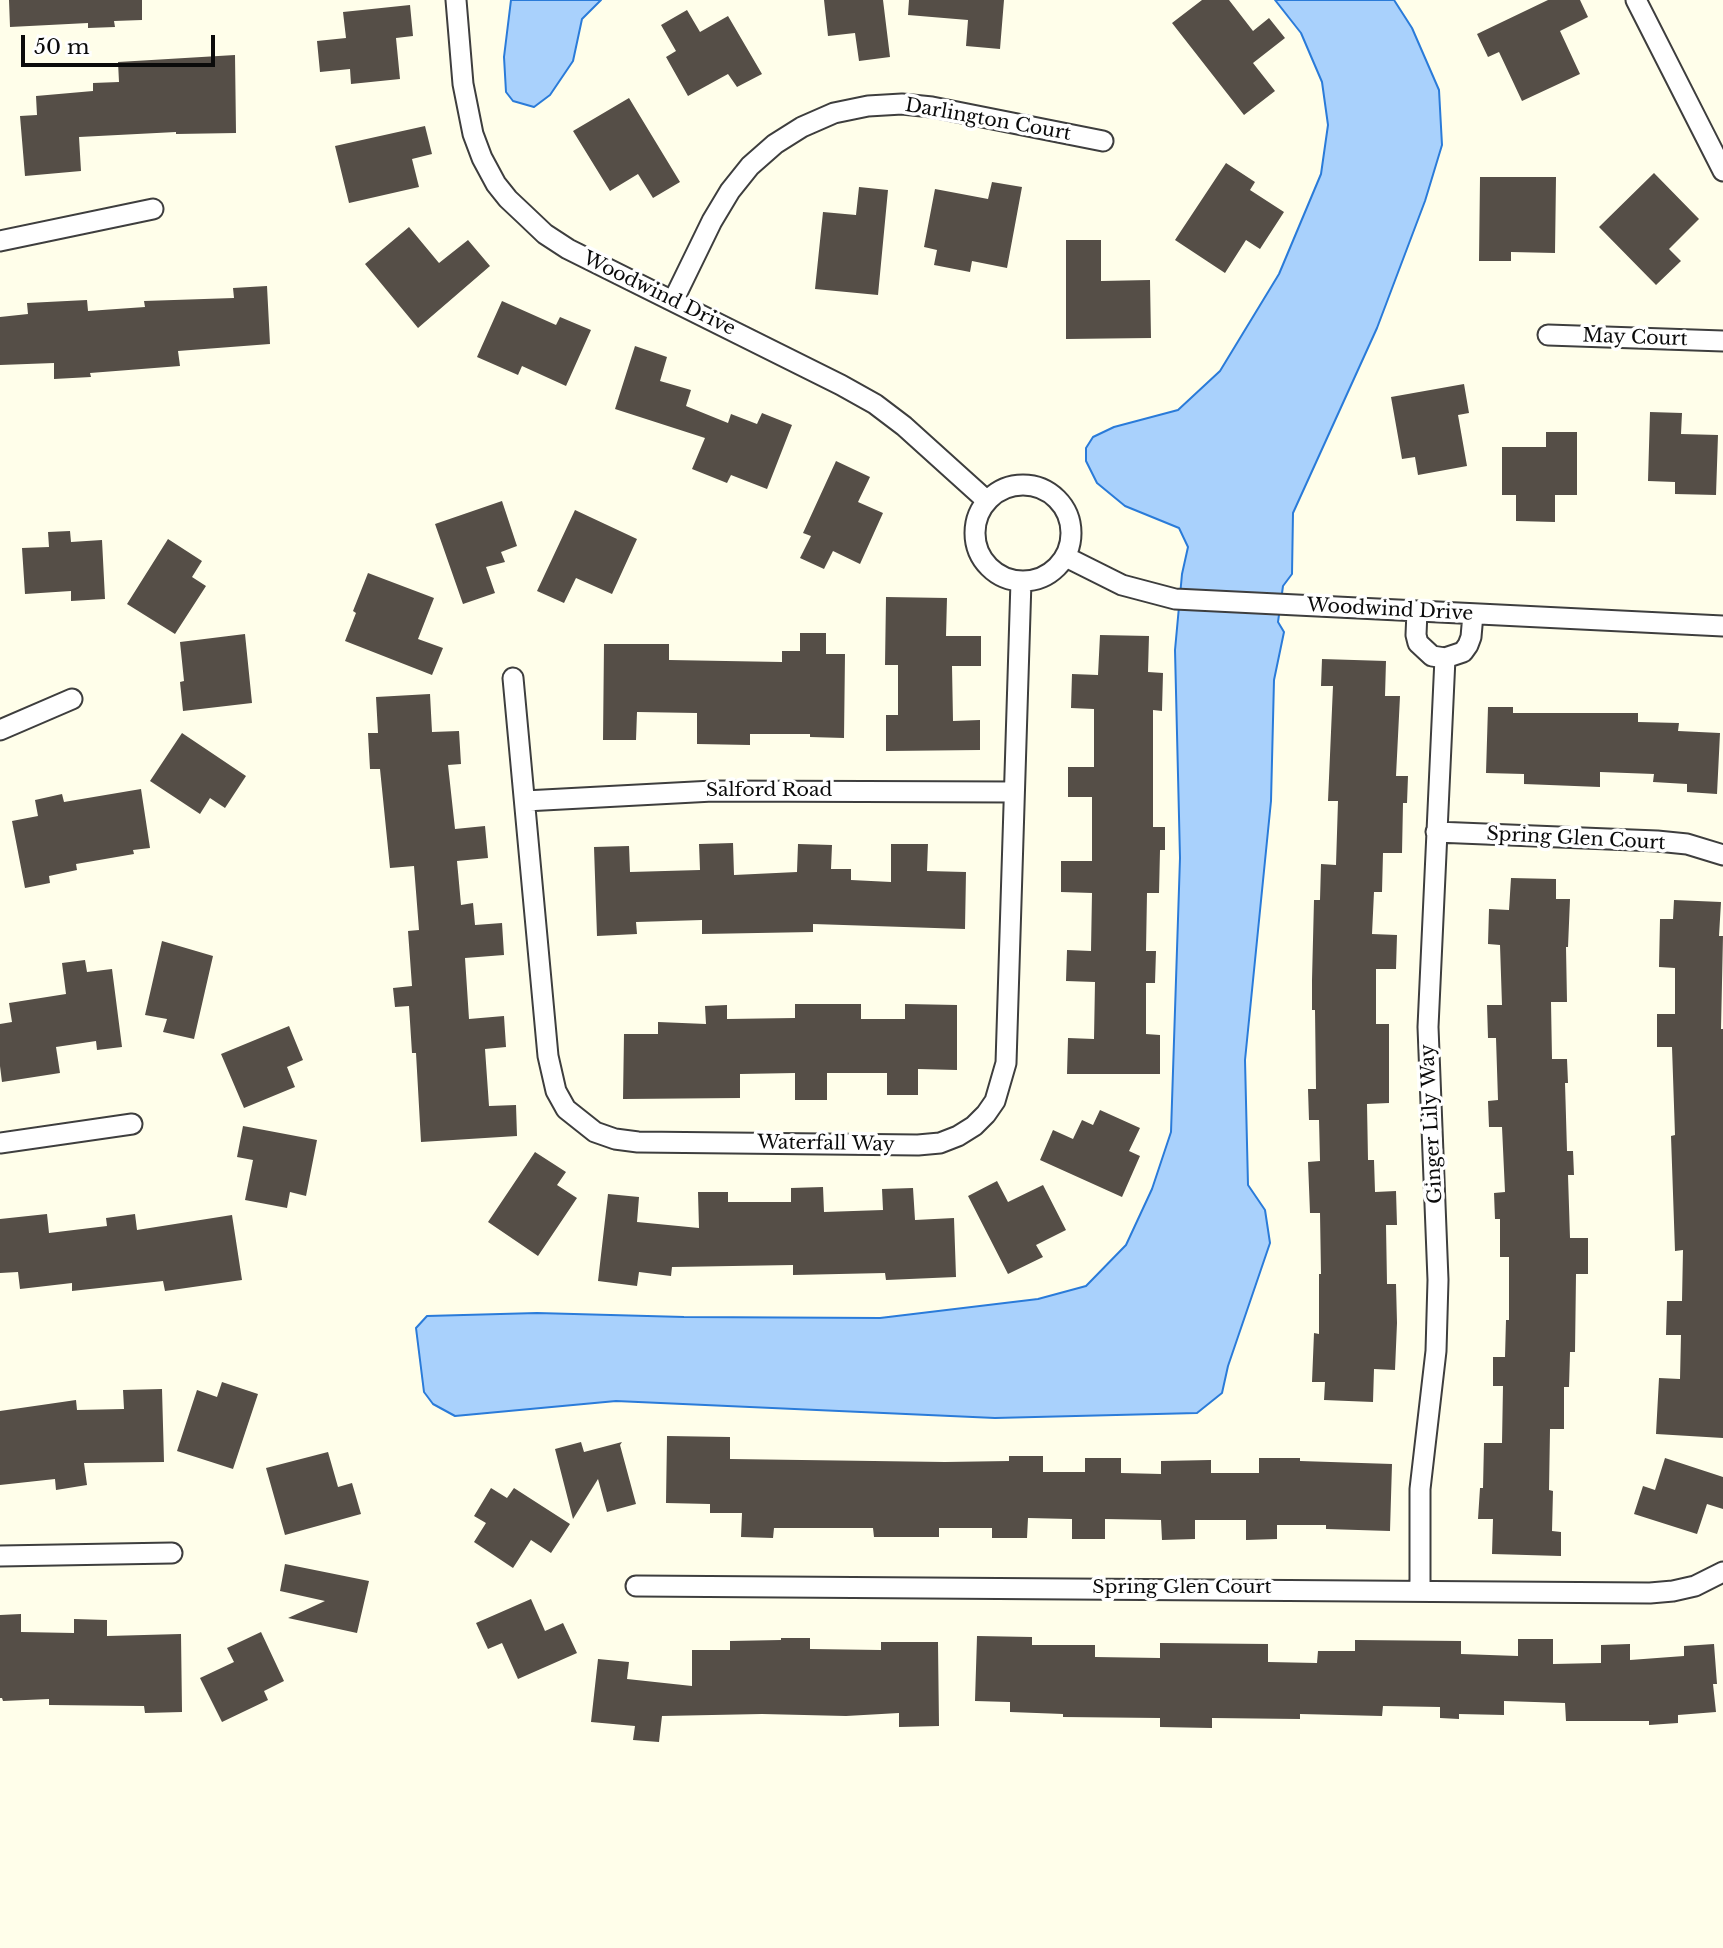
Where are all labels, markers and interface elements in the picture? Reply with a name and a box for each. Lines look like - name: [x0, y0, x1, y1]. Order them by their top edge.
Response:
- scale bar: [24, 21, 219, 65]
- text: 50 m: [34, 34, 89, 60]
- street label: Darlington Court: [903, 94, 1073, 146]
- street label: Woodwind Drive: [579, 247, 739, 341]
- street label: May Court: [1582, 325, 1688, 351]
- street label: Woodwind Drive: [1306, 594, 1474, 626]
- street label: Salford Road: [706, 780, 832, 802]
- street label: Spring Glen Court: [1486, 823, 1666, 855]
- street label: Ginger Lily Way: [1416, 1044, 1448, 1204]
- street label: Waterfall Way: [757, 1131, 895, 1157]
- street label: Spring Glen Court: [1092, 1577, 1272, 1599]

